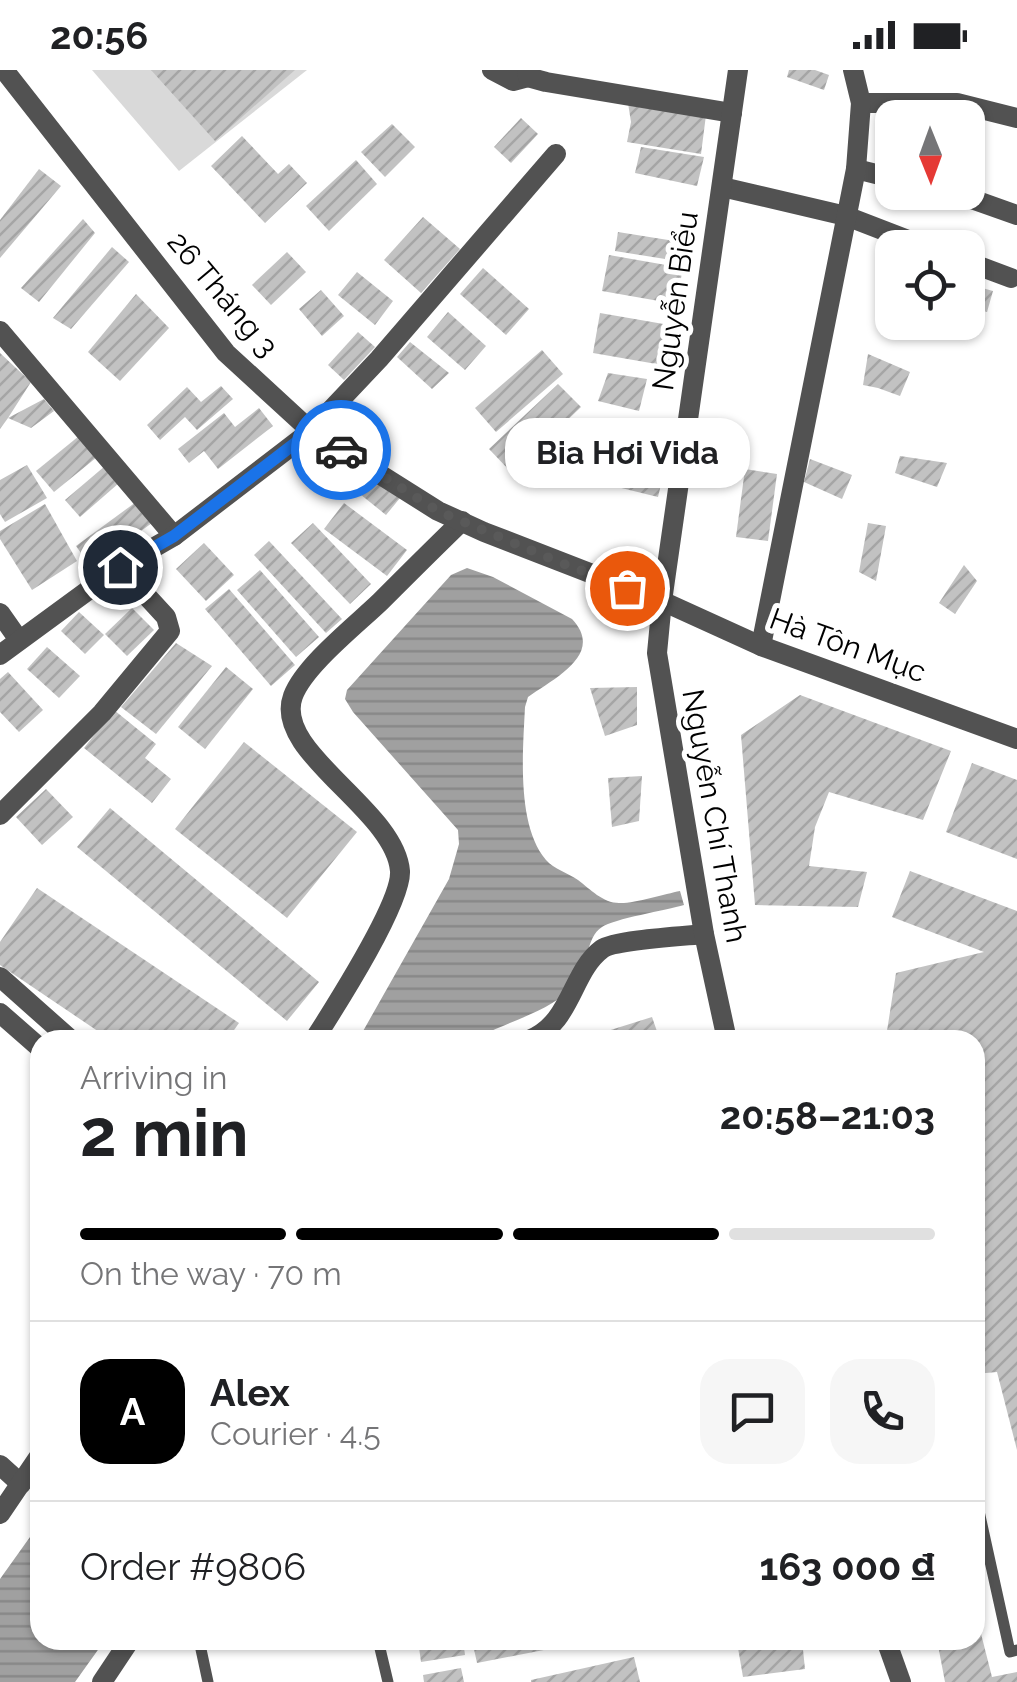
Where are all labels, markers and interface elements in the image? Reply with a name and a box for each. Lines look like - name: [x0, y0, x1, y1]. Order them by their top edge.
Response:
- text: 20:56: [50, 13, 148, 58]
- north arrow: [875, 100, 985, 210]
- map controls: [875, 100, 985, 340]
- street label: Nguyễn Biểu: [645, 209, 705, 393]
- street label: 26 Tháng 3: [161, 224, 285, 364]
- button: locate: [875, 230, 985, 340]
- courier: [291, 400, 391, 500]
- callout: Bia Hơi Vida: [504, 418, 750, 488]
- icon: car: [314, 423, 369, 478]
- text: Bia Hơi Vida: [536, 434, 719, 471]
- pin: [78, 525, 163, 610]
- icon: home: [93, 540, 148, 595]
- pin: [585, 546, 670, 631]
- icon: bag: [600, 561, 655, 616]
- street label: Hà Tôn Mục: [765, 601, 931, 689]
- street label: Nguyễn Chí Thanh: [675, 687, 755, 945]
- text: Arriving in: [80, 1059, 227, 1096]
- text: 20:58–21:03: [720, 1093, 935, 1138]
- text: 2 min: [80, 1095, 249, 1171]
- text: On the way · 70 m: [80, 1255, 342, 1292]
- button: chat: [700, 1359, 805, 1464]
- button: phone: [830, 1359, 935, 1464]
- text: Alex: [210, 1370, 290, 1415]
- text: A: [120, 1389, 145, 1434]
- text: Courier · 4.5: [210, 1415, 381, 1452]
- text: Order #9806: [80, 1544, 306, 1589]
- text: 163 000 ₫: [759, 1544, 935, 1589]

